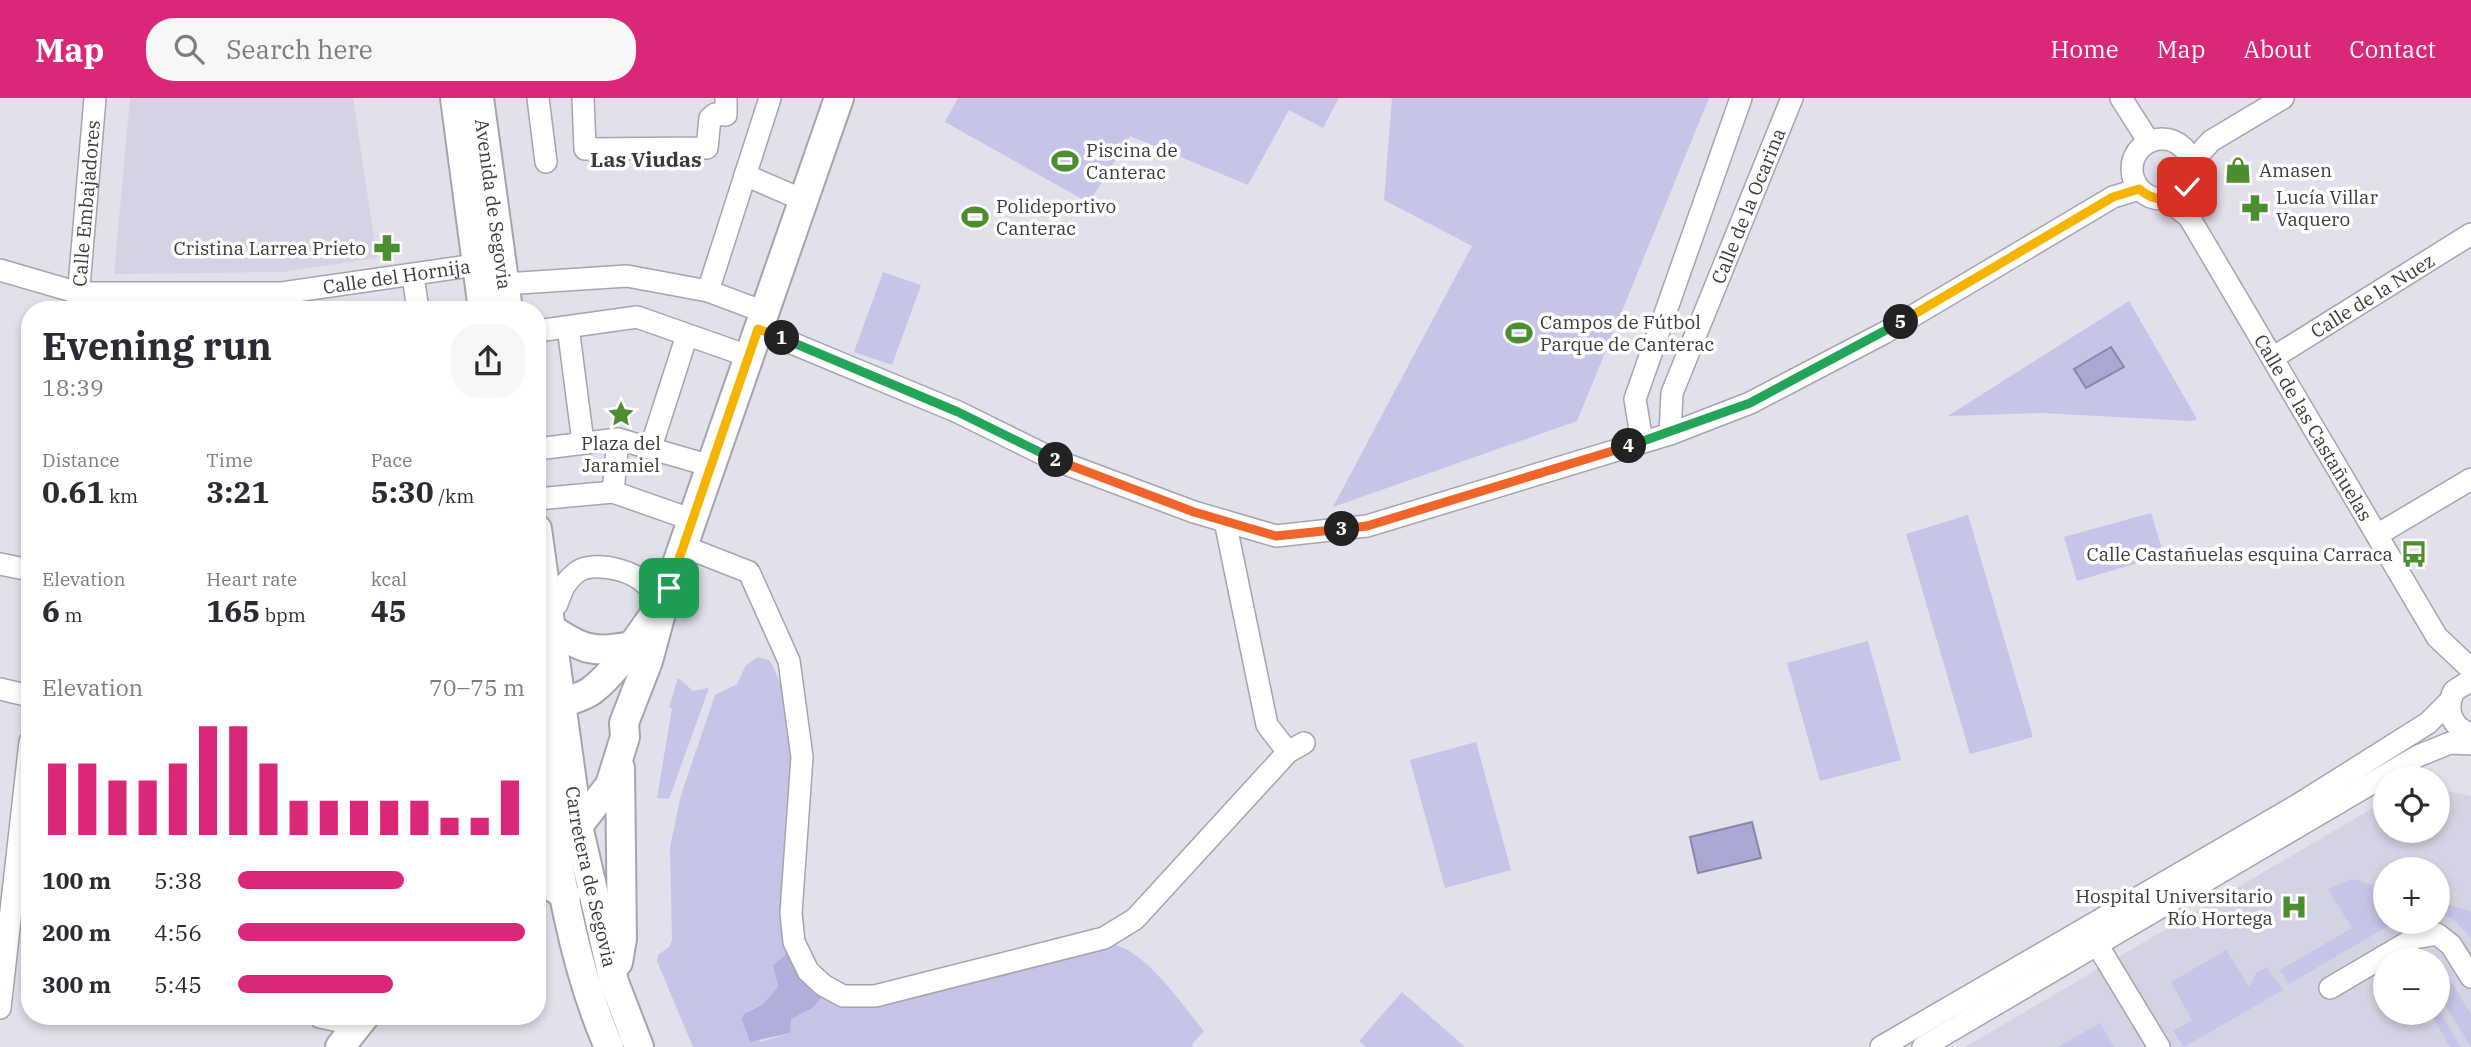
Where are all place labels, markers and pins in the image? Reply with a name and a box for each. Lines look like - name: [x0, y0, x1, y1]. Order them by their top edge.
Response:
- place label: Piscina de Canterac: [1086, 138, 1178, 184]
- sports icon: Piscina de Canterac: [1050, 146, 1080, 176]
- shop icon: Amasen: [2223, 155, 2253, 185]
- pin: [2157, 157, 2217, 217]
- place label: Amasen: [2259, 158, 2332, 182]
- place label: Lucía Villar Vaquero: [2276, 185, 2378, 231]
- pharmacy icon: Lucía Villar Vaquero: [2240, 193, 2270, 223]
- place label: Polideportivo Canterac: [996, 194, 1116, 240]
- sports icon: Polideportivo Canterac: [960, 202, 990, 232]
- pharmacy icon: Cristina Larrea Prieto: [372, 233, 402, 263]
- place label: Cristina Larrea Prieto: [173, 236, 366, 260]
- pin: 5: [1884, 304, 1918, 340]
- place label: Campos de Fútbol Parque de Canterac: [1540, 310, 1715, 356]
- sports icon: Campos de Fútbol Parque de Canterac: [1504, 318, 1534, 348]
- pin: 1: [764, 320, 800, 356]
- place icon: Plaza del Jaramiel: [606, 399, 636, 429]
- pin: 4: [1612, 428, 1646, 464]
- place label: Plaza del Jaramiel: [581, 431, 661, 477]
- pin: 2: [1038, 442, 1074, 478]
- pin: 3: [1324, 512, 1360, 546]
- bus stop icon: Calle Castañuelas esquina Carraca: [2399, 539, 2429, 569]
- place label: Calle Castañuelas esquina Carraca: [2087, 542, 2393, 566]
- pin: [639, 558, 699, 618]
- place label: Hospital Universitario Río Hortega: [2075, 884, 2273, 930]
- hospital icon: Hospital Universitario Río Hortega: [2279, 892, 2309, 922]

